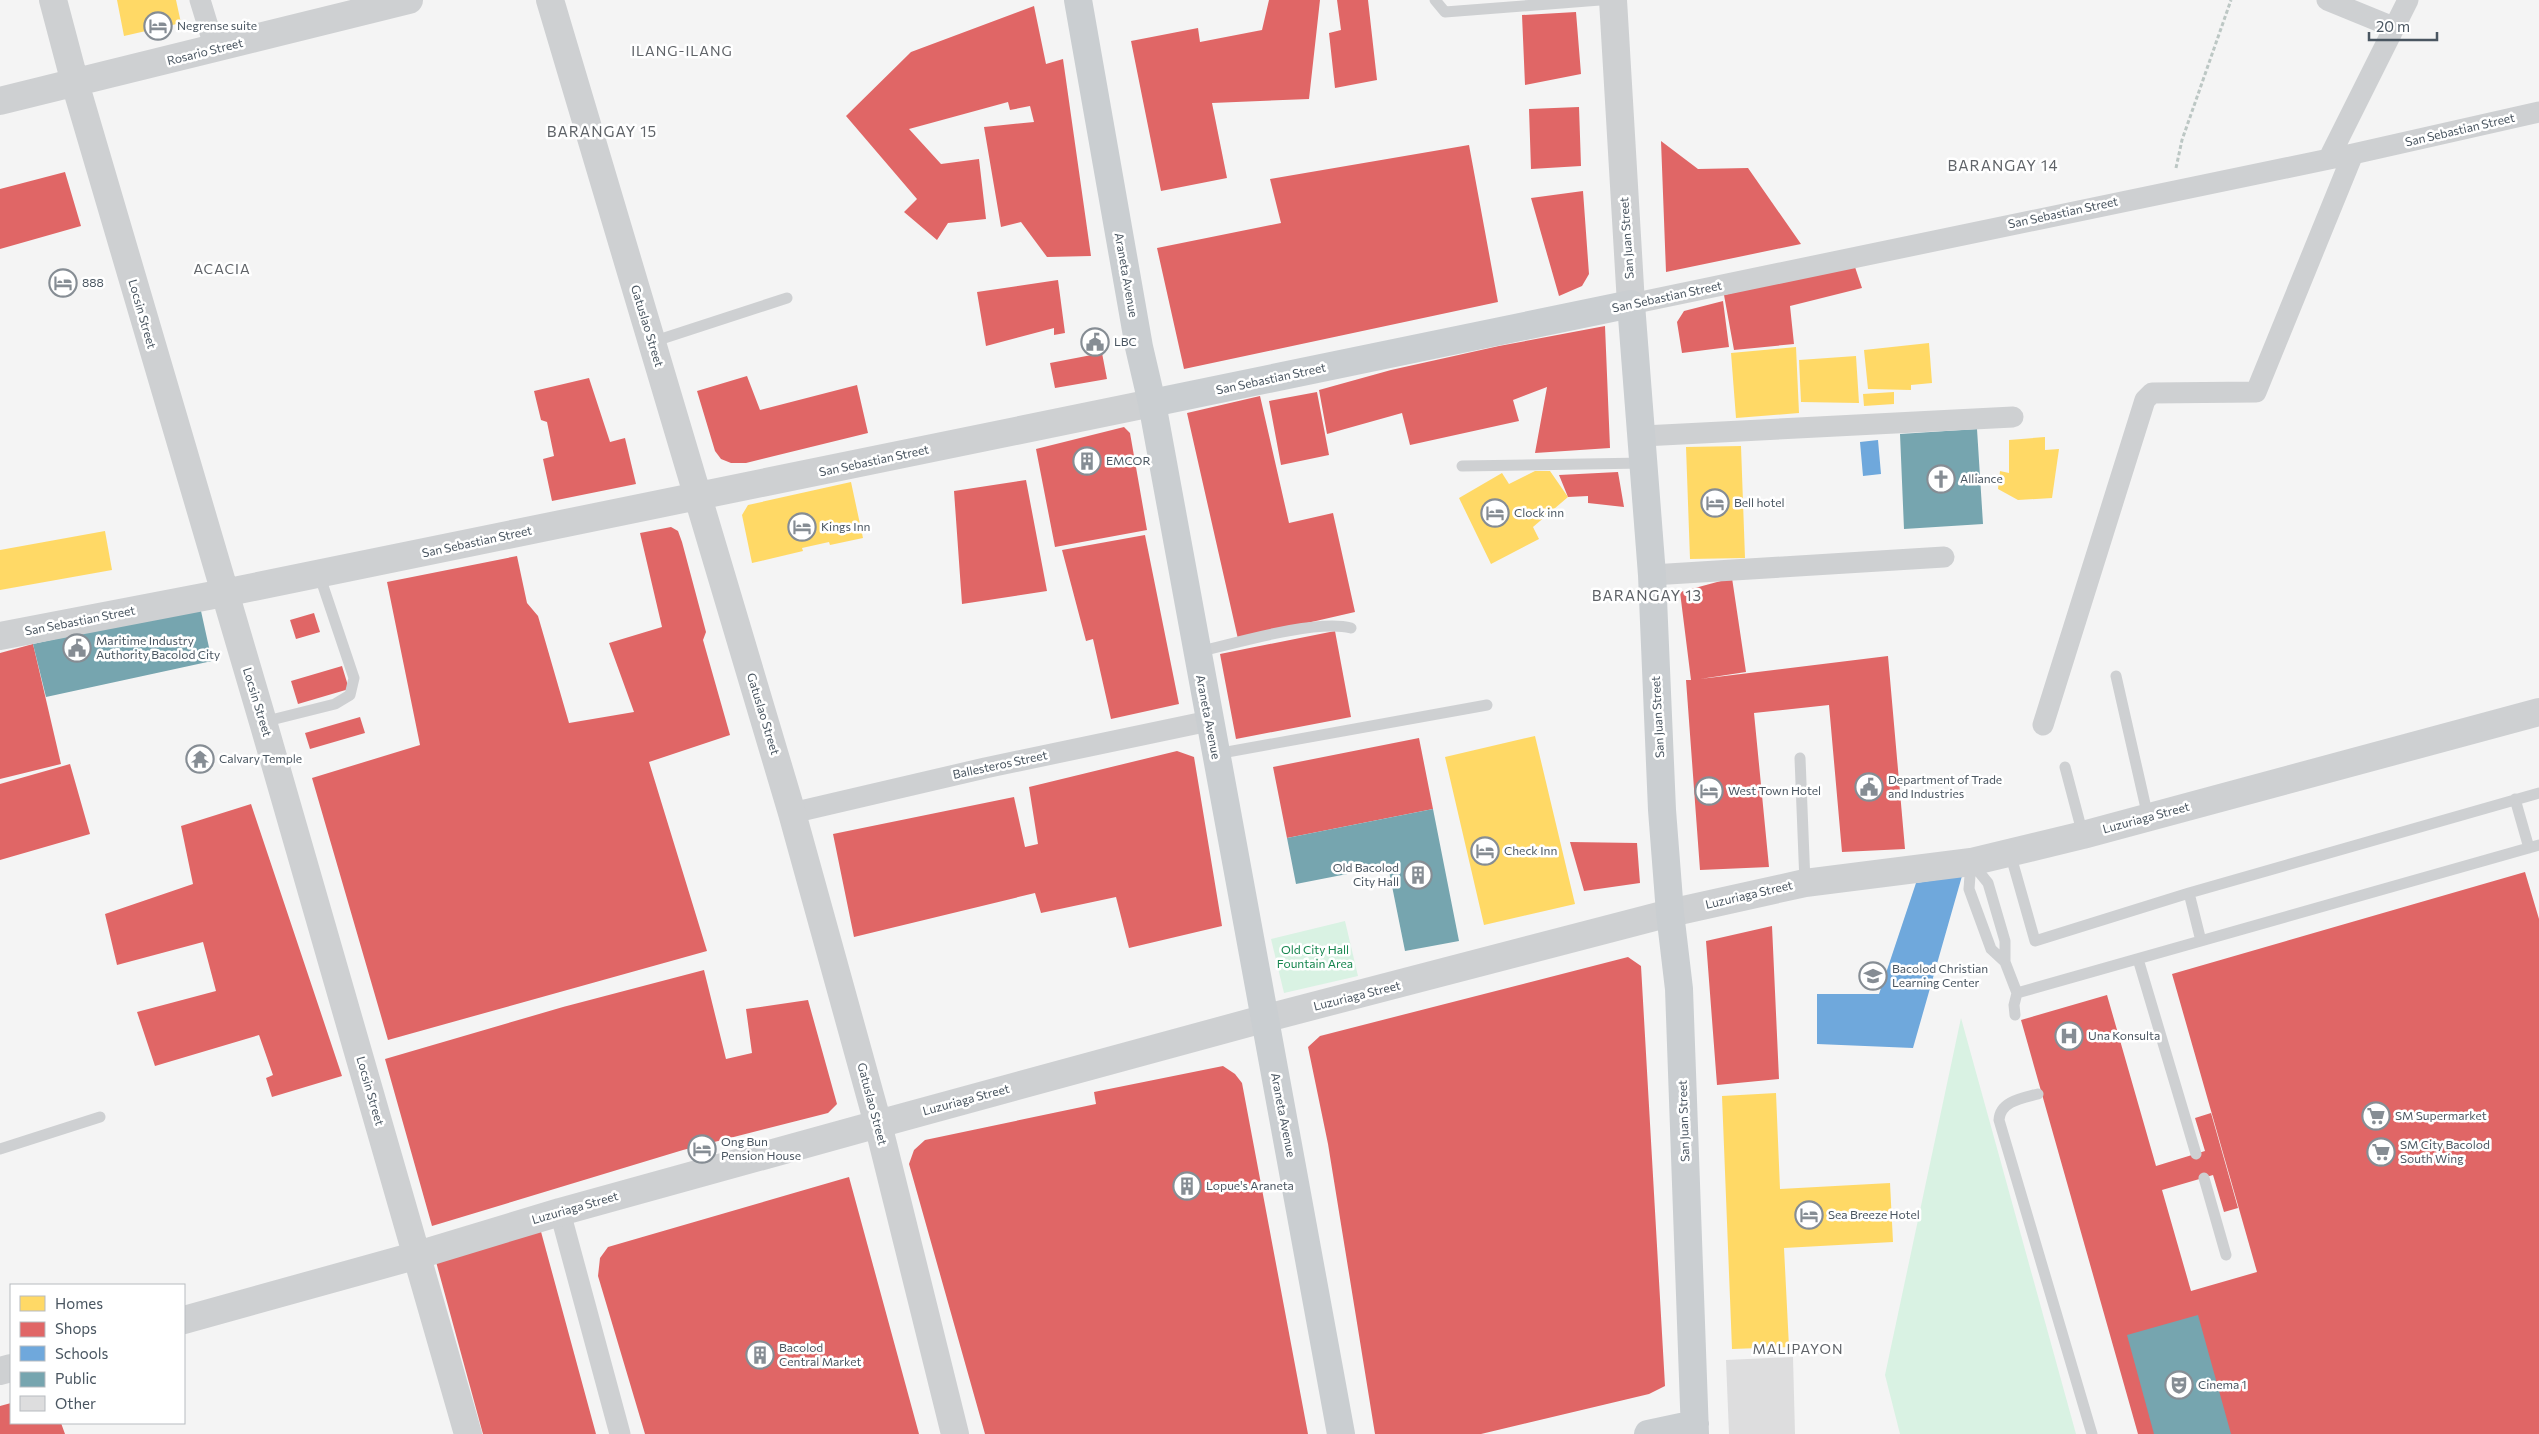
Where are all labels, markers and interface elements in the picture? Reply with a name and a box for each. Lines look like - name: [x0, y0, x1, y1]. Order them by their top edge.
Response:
- scale bar: [2369, 10, 2436, 42]
- hotel icon: Negrense suite: [143, 11, 173, 41]
- text: 20 m: [2376, 17, 2410, 35]
- place label: Negrense suite: [177, 18, 257, 32]
- street label: Rosario Street: [165, 35, 244, 67]
- district label: ILANG-ILANG: [631, 42, 733, 59]
- street label: San Sebastian Street: [2404, 110, 2516, 148]
- district label: BARANGAY 15: [547, 122, 657, 140]
- district label: BARANGAY 14: [1948, 156, 2058, 174]
- street label: San Sebastian Street: [2007, 194, 2119, 231]
- street label: San Juan Street: [1616, 197, 1637, 279]
- street label: Araneta Avenue: [1113, 231, 1141, 318]
- district label: ACACIA: [193, 260, 251, 277]
- hotel icon: 888: [48, 268, 78, 298]
- place label: 888: [82, 275, 104, 289]
- street label: Locsin Street: [126, 277, 160, 350]
- street label: San Sebastian Street: [1611, 278, 1723, 315]
- street label: Gatuslao Street: [629, 283, 667, 368]
- public building icon: LBC: [1080, 327, 1110, 357]
- place label: LBC: [1114, 334, 1137, 348]
- street label: San Sebastian Street: [1215, 360, 1327, 397]
- street label: San Sebastian Street: [818, 442, 930, 479]
- building icon: EMCOR: [1072, 446, 1102, 476]
- place label: EMCOR: [1106, 453, 1150, 467]
- church icon: Alliance: [1926, 464, 1956, 494]
- place label: Alliance: [1960, 471, 2003, 485]
- hotel icon: Bell hotel: [1700, 488, 1730, 518]
- place label: Bell hotel: [1734, 495, 1785, 509]
- hotel icon: Clock inn: [1480, 498, 1510, 528]
- place label: Clock inn: [1514, 505, 1564, 519]
- hotel icon: Kings Inn: [787, 512, 817, 542]
- place label: Kings Inn: [821, 519, 870, 533]
- street label: San Sebastian Street: [421, 523, 533, 560]
- district label: BARANGAY 13: [1592, 586, 1702, 604]
- street label: San Sebastian Street: [23, 602, 136, 638]
- public building icon: Maritime Industry Authority Bacolod City: [62, 633, 92, 663]
- place label: Maritime Industry Authority Bacolod City: [96, 633, 220, 661]
- street label: Locsin Street: [241, 665, 275, 738]
- street label: Gatuslao Street: [745, 671, 783, 756]
- street label: Araneta Avenue: [1194, 673, 1224, 760]
- street label: San Juan Street: [1648, 676, 1667, 758]
- temple icon: Calvary Temple: [185, 744, 215, 774]
- street label: Ballesteros Street: [951, 747, 1048, 781]
- place label: Calvary Temple: [219, 751, 302, 765]
- public building icon: Department of Trade and Industries: [1854, 772, 1884, 802]
- place label: Department of Trade and Industries: [1888, 772, 2002, 800]
- hotel icon: West Town Hotel: [1694, 776, 1724, 806]
- place label: West Town Hotel: [1728, 783, 1821, 797]
- street label: Luzuriaga Street: [2101, 799, 2191, 835]
- hotel icon: Check Inn: [1470, 836, 1500, 866]
- place label: Check Inn: [1504, 843, 1557, 857]
- place label: Old Bacolod City Hall: [1333, 860, 1399, 888]
- building icon: Old Bacolod City Hall: [1403, 860, 1433, 890]
- street label: Luzuriaga Street: [1704, 877, 1794, 911]
- park label: Old City Hall Fountain Area: [1277, 942, 1353, 970]
- school or university icon: Bacolod Christian Learning Center: [1858, 961, 1888, 991]
- place label: Bacolod Christian Learning Center: [1892, 961, 1988, 989]
- street label: Luzuriaga Street: [1312, 977, 1402, 1013]
- hospital icon: Una Konsulta: [2054, 1021, 2084, 1051]
- place label: Una Konsulta: [2088, 1028, 2160, 1042]
- street label: Locsin Street: [354, 1054, 388, 1127]
- street label: Gatuslao Street: [855, 1061, 891, 1147]
- street label: Araneta Avenue: [1269, 1071, 1299, 1158]
- street label: San Juan Street: [1675, 1080, 1692, 1162]
- street label: Luzuriaga Street: [921, 1081, 1011, 1117]
- supermarket icon: SM Supermarket: [2361, 1101, 2391, 1131]
- place label: SM Supermarket: [2395, 1108, 2487, 1122]
- hotel icon: Ong Bun Pension House: [687, 1134, 717, 1164]
- place label: Ong Bun Pension House: [721, 1134, 801, 1162]
- supermarket icon: SM City Bacolod South Wing: [2366, 1137, 2396, 1167]
- place label: SM City Bacolod South Wing: [2400, 1137, 2490, 1165]
- building icon: Lopue's Araneta: [1172, 1171, 1202, 1201]
- place label: Lopue's Araneta: [1206, 1178, 1294, 1192]
- street label: Luzuriaga Street: [530, 1188, 620, 1226]
- hotel icon: Sea Breeze Hotel: [1794, 1200, 1824, 1230]
- place label: Sea Breeze Hotel: [1828, 1207, 1920, 1221]
- legend: [10, 1284, 185, 1424]
- text: Homes: [55, 1294, 103, 1312]
- text: Shops: [55, 1319, 97, 1337]
- building icon: Bacolod Central Market: [745, 1340, 775, 1370]
- place label: Bacolod Central Market: [779, 1340, 862, 1368]
- district label: MALIPAYON: [1752, 1340, 1844, 1357]
- text: Schools: [55, 1344, 109, 1362]
- text: Public: [55, 1369, 97, 1387]
- theatre icon: Cinema 1: [2164, 1370, 2194, 1400]
- place label: Cinema 1: [2198, 1377, 2247, 1391]
- text: Other: [55, 1394, 96, 1412]

